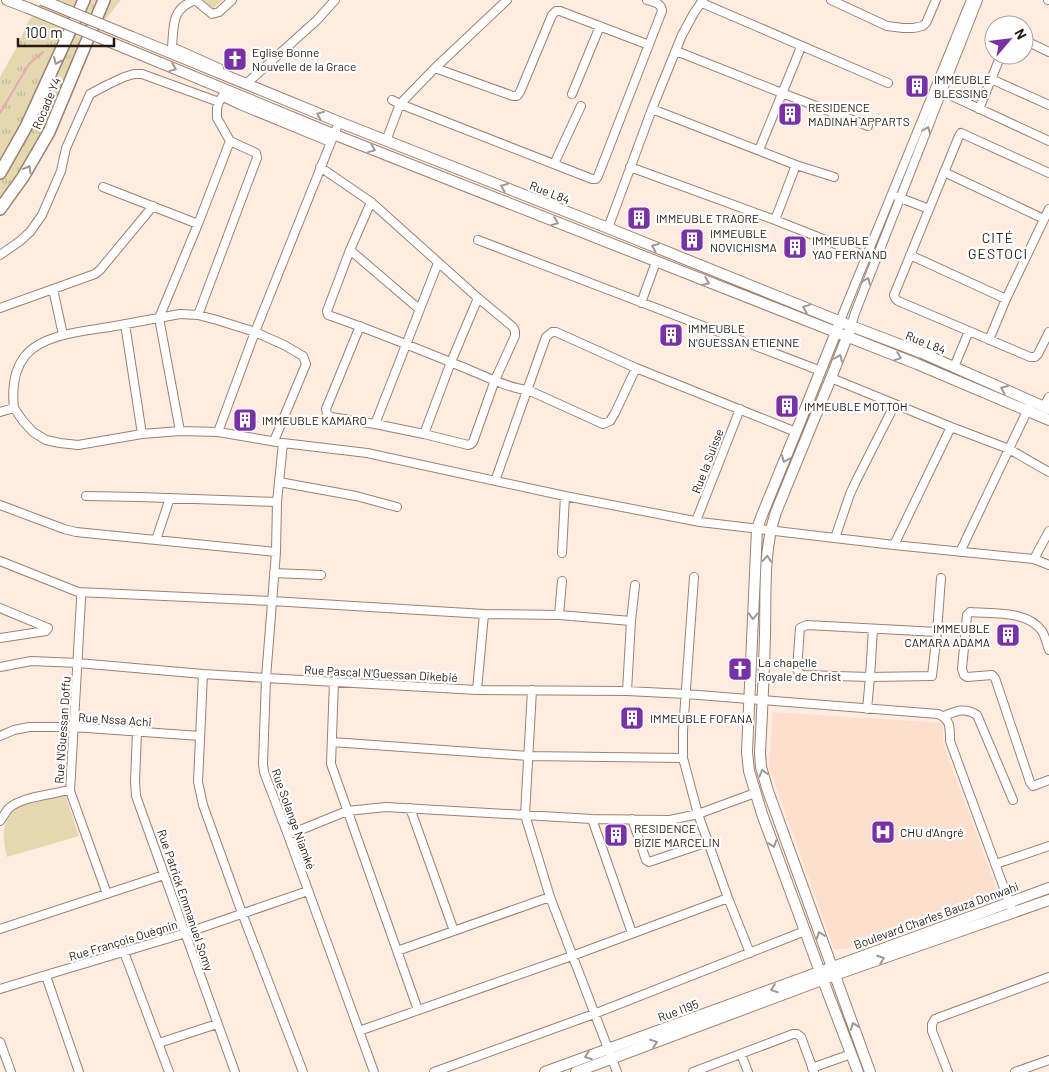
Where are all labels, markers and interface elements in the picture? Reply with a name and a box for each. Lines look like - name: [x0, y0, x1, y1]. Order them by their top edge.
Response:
- scale bar: [18, 15, 114, 47]
- north arrow: [984, 15, 1034, 65]
- text: 100 m: [25, 23, 63, 41]
- text: N: [1011, 26, 1031, 42]
- place label: Eglise Bonne Nouvelle de la Grace: [252, 45, 356, 73]
- church icon: Eglise Bonne Nouvelle de la Grace: [222, 46, 248, 72]
- one-way arrow: [53, 55, 63, 64]
- one-way arrow: [168, 62, 176, 72]
- place label: IMMEUBLE BLESSING: [934, 72, 991, 100]
- building icon: IMMEUBLE BLESSING: [904, 73, 930, 99]
- street label: Rocade Y4: [29, 75, 63, 131]
- place label: RESIDENCE MADINAH APPARTS: [808, 100, 910, 128]
- building icon: RESIDENCE MADINAH APPARTS: [777, 101, 803, 127]
- one-way arrow: [316, 110, 325, 121]
- one-way arrow: [922, 126, 932, 134]
- one-way arrow: [367, 144, 375, 154]
- one-way arrow: [21, 165, 31, 174]
- street label: Rue L84: [528, 178, 572, 206]
- one-way arrow: [500, 183, 509, 193]
- building icon: IMMEUBLE TRAORE: [626, 205, 652, 231]
- place label: IMMEUBLE TRAORE: [656, 211, 759, 225]
- one-way arrow: [550, 216, 559, 226]
- place label: IMMEUBLE NOVICHISMA: [710, 226, 777, 254]
- building icon: IMMEUBLE NOVICHISMA: [679, 227, 705, 253]
- district label: CITÉ GESTOCI: [968, 229, 1028, 262]
- place label: IMMEUBLE YAO FERNAND: [812, 233, 887, 261]
- building icon: IMMEUBLE YAO FERNAND: [782, 234, 808, 260]
- one-way arrow: [651, 243, 660, 253]
- one-way arrow: [701, 275, 710, 286]
- one-way arrow: [862, 277, 872, 285]
- one-way arrow: [802, 303, 811, 314]
- place label: IMMEUBLE N'GUESSAN ETIENNE: [688, 321, 800, 349]
- building icon: IMMEUBLE N'GUESSAN ETIENNE: [658, 322, 684, 348]
- street label: Rue L84: [904, 328, 948, 356]
- one-way arrow: [893, 351, 902, 361]
- one-way arrow: [833, 354, 843, 362]
- one-way arrow: [1000, 384, 1009, 395]
- building icon: IMMEUBLE MOTTOH: [774, 393, 800, 419]
- place label: IMMEUBLE MOTTOH: [804, 399, 908, 413]
- building icon: IMMEUBLE KAMARO: [232, 407, 258, 433]
- place label: IMMEUBLE KAMARO: [262, 413, 367, 427]
- street label: Rue la Suisse: [688, 427, 726, 495]
- one-way arrow: [781, 454, 791, 463]
- one-way arrow: [762, 555, 773, 563]
- one-way arrow: [748, 612, 758, 620]
- place label: IMMEUBLE CAMARA ADAMA: [905, 621, 990, 649]
- building icon: IMMEUBLE CAMARA ADAMA: [995, 622, 1021, 648]
- place label: La chapelle Royale de Christ: [758, 655, 841, 683]
- church icon: La chapelle Royale de Christ: [727, 656, 753, 682]
- street label: Rue Pascal N'Guessan Dikebié: [304, 662, 458, 684]
- street label: Rue N'Guessan Doffu: [51, 676, 73, 784]
- building icon: IMMEUBLE FOFANA: [619, 705, 645, 731]
- street label: Rue Nssa Achi: [78, 709, 152, 729]
- place label: IMMEUBLE FOFANA: [650, 711, 752, 725]
- street label: Rue Solange Niamké: [269, 767, 319, 871]
- one-way arrow: [758, 769, 769, 778]
- hospital icon: CHU d'Angré: [870, 819, 896, 845]
- place label: RESIDENCE BIZIE MARCELIN: [634, 821, 720, 849]
- building icon: RESIDENCE BIZIE MARCELIN: [603, 822, 629, 848]
- place label: CHU d'Angré: [900, 825, 964, 839]
- street label: Rue Patrick Emmanuel Somy: [155, 827, 217, 973]
- one-way arrow: [767, 840, 777, 848]
- street label: Boulevard Charles Bauza Donwahi: [852, 879, 1020, 951]
- street label: Rue François Ouégnin: [67, 917, 179, 963]
- one-way arrow: [816, 931, 826, 939]
- one-way arrow: [876, 955, 885, 965]
- one-way arrow: [770, 983, 779, 993]
- street label: Rue I195: [656, 996, 700, 1024]
- one-way arrow: [850, 1022, 860, 1031]
- one-way arrow: [650, 1039, 658, 1049]
- one-way arrow: [584, 1050, 593, 1060]

